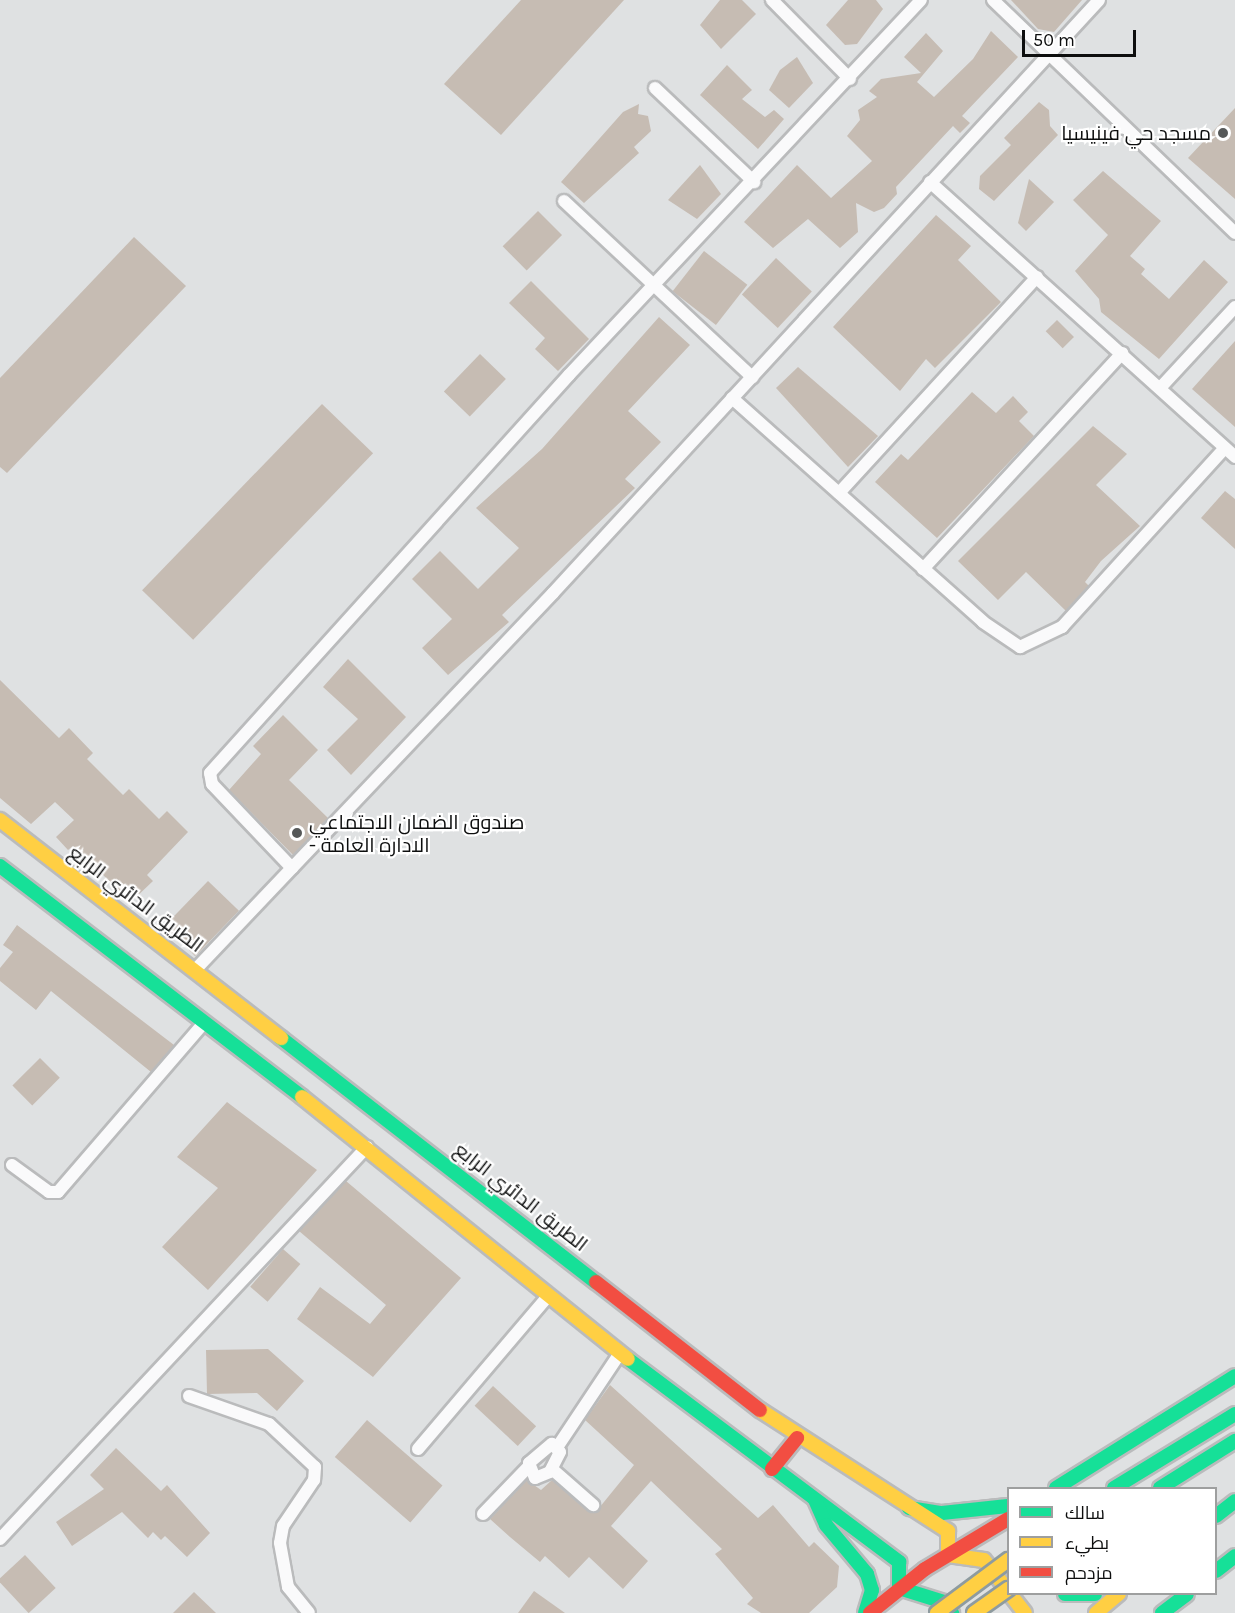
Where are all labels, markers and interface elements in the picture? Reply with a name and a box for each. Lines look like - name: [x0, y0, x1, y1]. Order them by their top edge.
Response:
- scale bar: [1025, 18, 1139, 56]
- text: 50 m: [1033, 29, 1075, 51]
- place label: مسجد حي فينيسيا: [1061, 121, 1211, 145]
- marker: مسجد حي فينيسيا: [1216, 126, 1230, 140]
- place label: صندوق الضمان الاجتماعي - الادارة العامة: [309, 810, 524, 857]
- marker: صندوق الضمان الاجتماعي - الادارة العامة: [290, 826, 304, 840]
- street label: الطريق الدائري الرابع: [64, 840, 208, 958]
- street label: الطريق الدائري الرابع: [450, 1137, 592, 1257]
- legend: [1007, 1487, 1217, 1595]
- text: سالك: [1065, 1502, 1105, 1524]
- text: بطيء: [1065, 1532, 1109, 1554]
- text: مزدحم: [1065, 1562, 1113, 1584]

